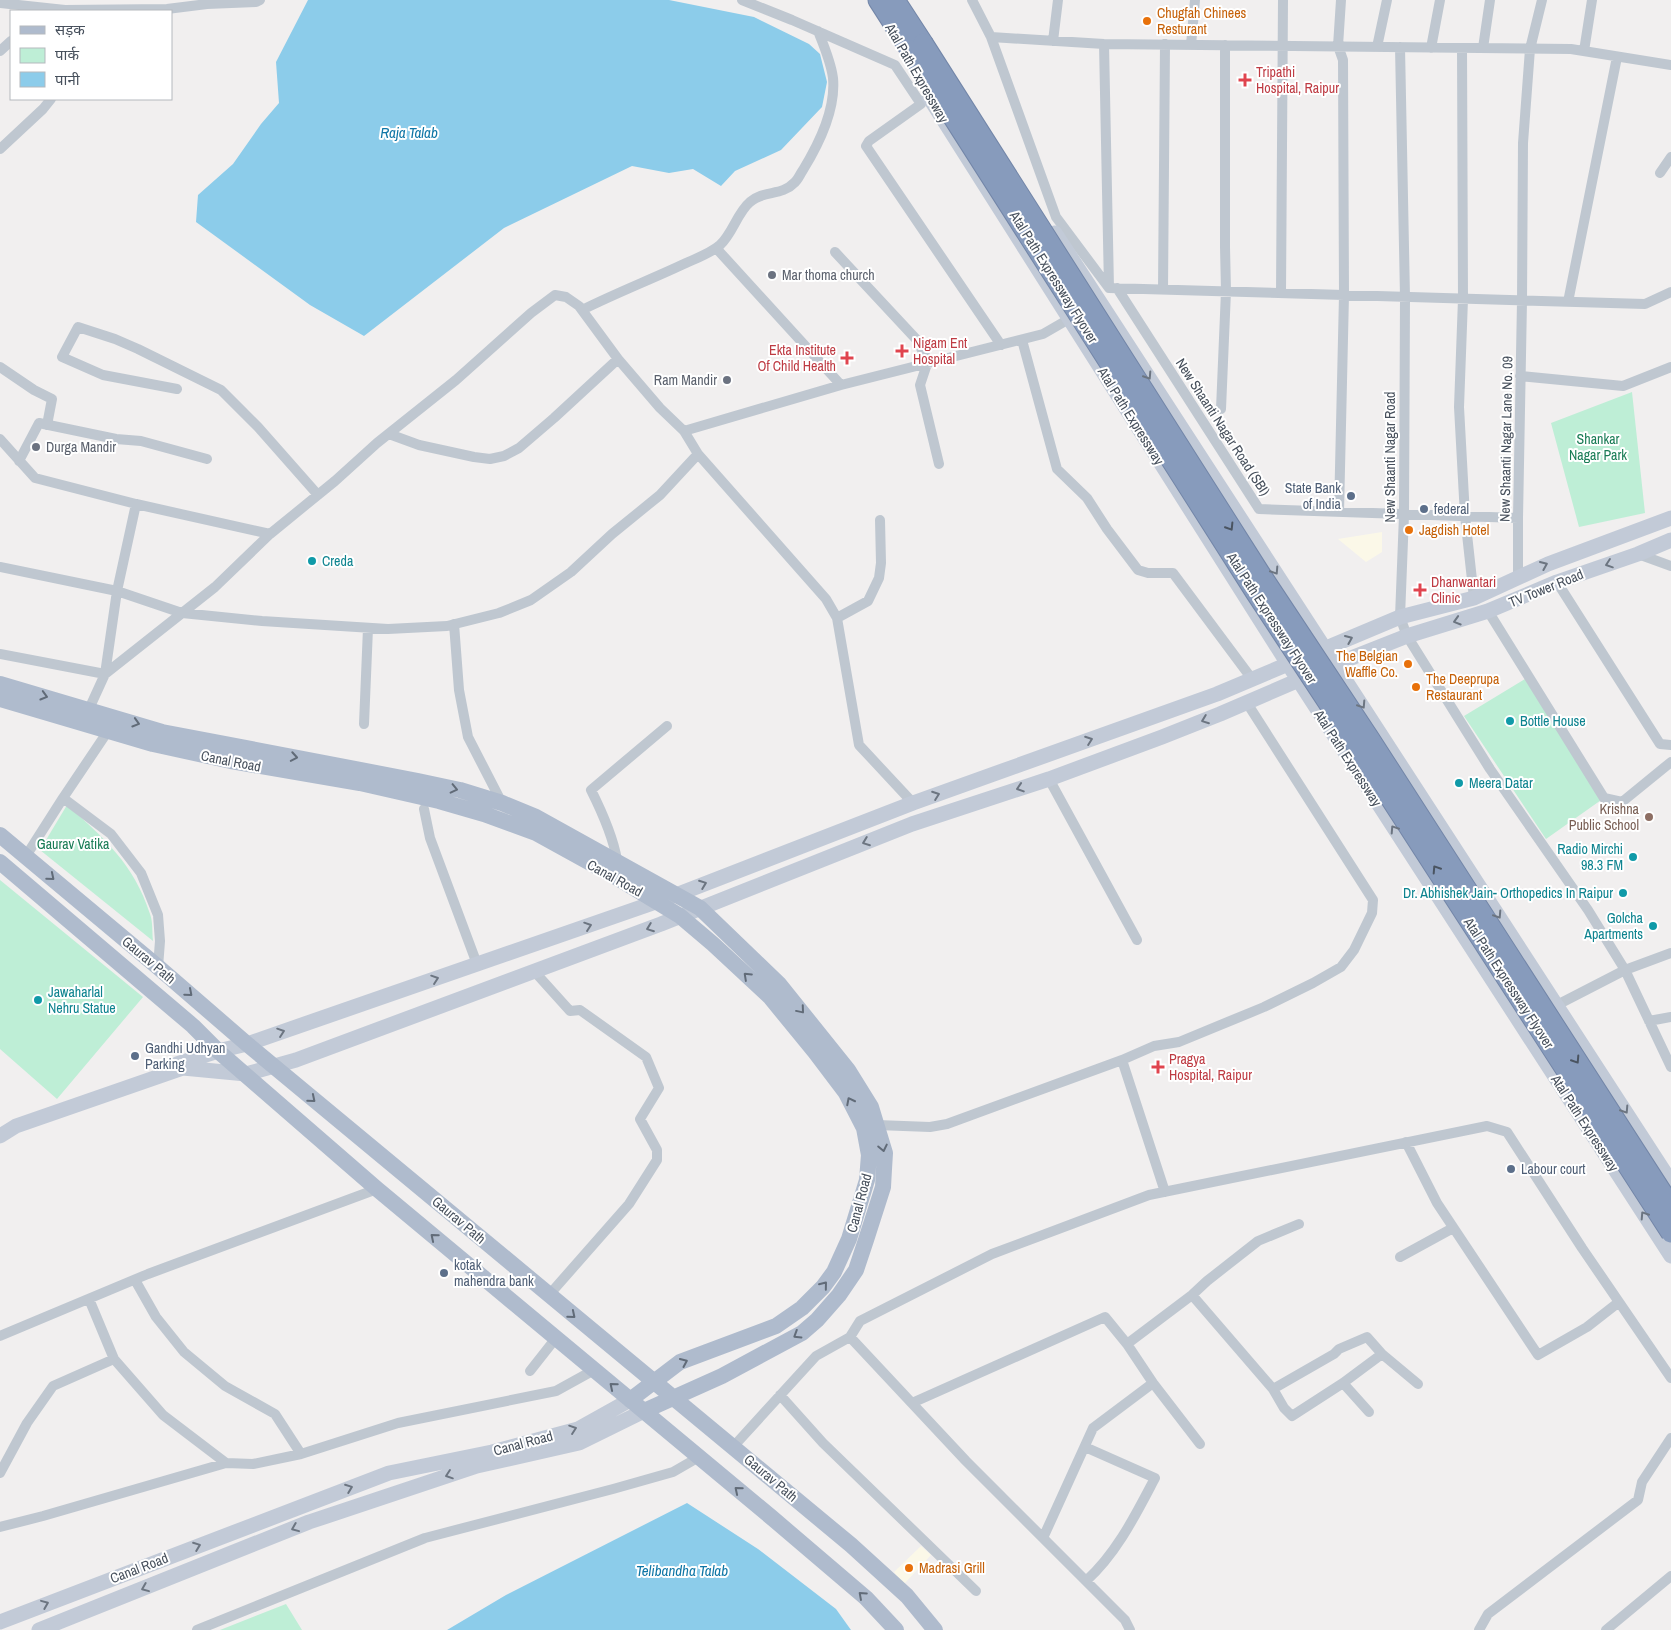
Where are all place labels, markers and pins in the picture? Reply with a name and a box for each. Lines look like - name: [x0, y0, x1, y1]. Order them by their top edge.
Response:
- place label: Chugfah Chinees Resturant: [1157, 4, 1247, 38]
- marker: Chugfah Chinees Resturant: [1141, 15, 1153, 27]
- place label: Tripathi Hospital, Raipur: [1256, 63, 1339, 97]
- marker: Tripathi Hospital, Raipur: [1238, 73, 1252, 87]
- place label: Mar thoma church: [782, 266, 875, 284]
- marker: Mar thoma church: [766, 269, 778, 281]
- place label: Nigam Ent Hospital: [913, 334, 967, 368]
- place label: Ekta Institute Of Child Health: [758, 341, 836, 375]
- marker: Nigam Ent Hospital: [895, 344, 909, 358]
- marker: Ekta Institute Of Child Health: [840, 351, 854, 365]
- place label: Ram Mandir: [654, 371, 717, 389]
- marker: Ram Mandir: [721, 374, 733, 386]
- place label: Durga Mandir: [46, 438, 116, 456]
- marker: Durga Mandir: [30, 441, 42, 453]
- place label: State Bank of India: [1285, 479, 1342, 513]
- marker: State Bank of India: [1345, 490, 1357, 502]
- place label: federal: [1434, 500, 1469, 518]
- marker: federal: [1418, 503, 1430, 515]
- place label: Jagdish Hotel: [1419, 521, 1489, 539]
- marker: Jagdish Hotel: [1403, 524, 1415, 536]
- place label: Creda: [322, 552, 354, 570]
- marker: Creda: [306, 555, 318, 567]
- place label: Dhanwantari Clinic: [1431, 573, 1496, 607]
- marker: Dhanwantari Clinic: [1413, 583, 1427, 597]
- place label: The Belgian Waffle Co.: [1336, 647, 1398, 681]
- marker: The Belgian Waffle Co.: [1402, 658, 1414, 670]
- place label: The Deeprupa Restaurant: [1426, 670, 1500, 704]
- marker: The Deeprupa Restaurant: [1410, 681, 1422, 693]
- place label: Bottle House: [1520, 712, 1586, 730]
- marker: Bottle House: [1504, 715, 1516, 727]
- place label: Meera Datar: [1469, 774, 1533, 792]
- marker: Meera Datar: [1453, 777, 1465, 789]
- place label: Krishna Public School: [1569, 800, 1640, 834]
- marker: Krishna Public School: [1643, 811, 1655, 823]
- place label: Radio Mirchi 98.3 FM: [1557, 840, 1623, 874]
- marker: Radio Mirchi 98.3 FM: [1627, 851, 1639, 863]
- place label: Dr. Abhishek Jain- Orthopedics In Raipur: [1403, 884, 1613, 902]
- marker: Dr. Abhishek Jain- Orthopedics In Raipur: [1617, 887, 1629, 899]
- place label: Golcha Apartments: [1583, 909, 1644, 943]
- marker: Golcha Apartments: [1647, 920, 1659, 932]
- place label: Jawaharlal Nehru Statue: [48, 983, 116, 1017]
- marker: Jawaharlal Nehru Statue: [32, 994, 44, 1006]
- place label: Gandhi Udhyan Parking: [145, 1039, 225, 1073]
- marker: Gandhi Udhyan Parking: [129, 1050, 141, 1062]
- place label: Pragya Hospital, Raipur: [1169, 1050, 1252, 1084]
- marker: Pragya Hospital, Raipur: [1151, 1060, 1165, 1074]
- place label: Labour court: [1521, 1160, 1585, 1178]
- marker: Labour court: [1505, 1163, 1517, 1175]
- place label: kotak mahendra bank: [454, 1256, 534, 1290]
- marker: kotak mahendra bank: [438, 1267, 450, 1279]
- place label: Madrasi Grill: [919, 1559, 985, 1577]
- marker: Madrasi Grill: [903, 1562, 915, 1574]

